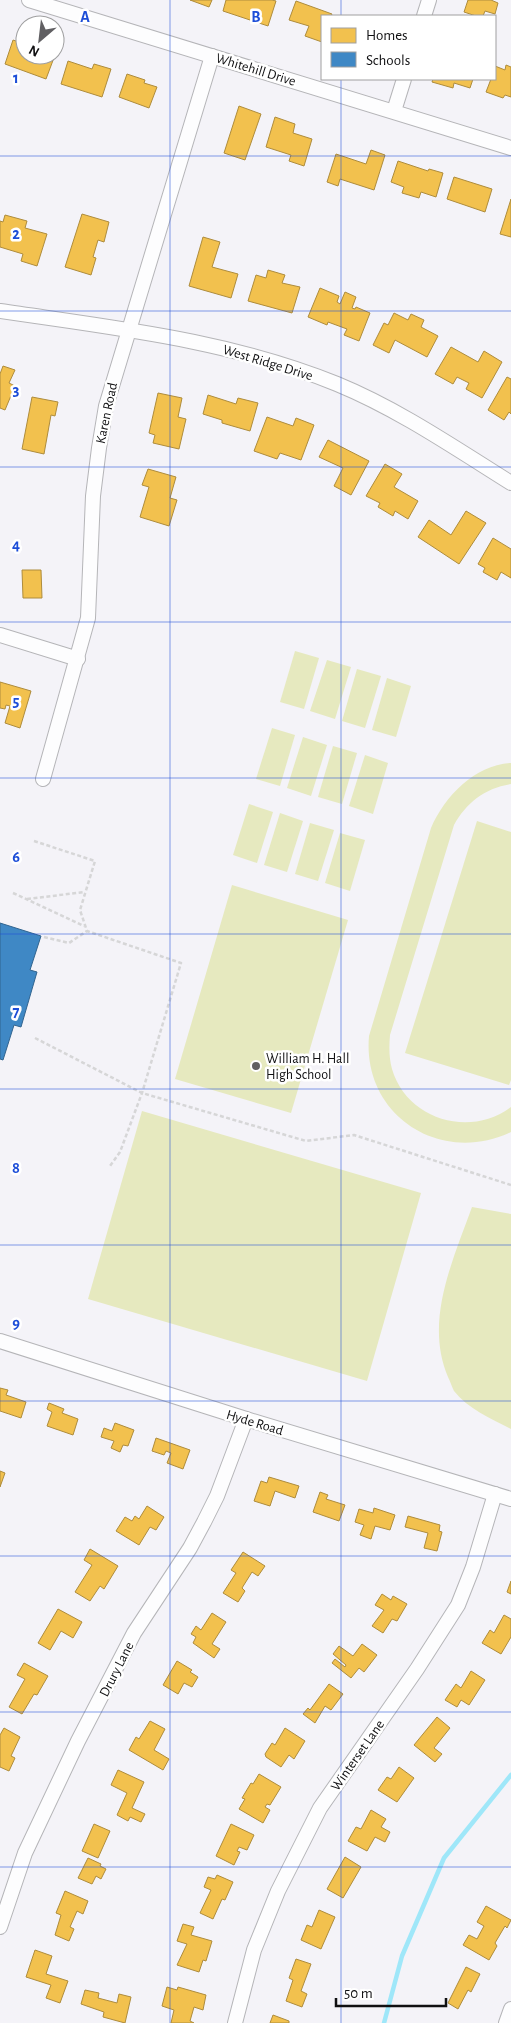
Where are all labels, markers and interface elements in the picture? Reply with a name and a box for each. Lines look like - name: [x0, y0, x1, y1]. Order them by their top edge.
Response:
- text: A: [80, 9, 90, 25]
- text: B: [251, 9, 261, 25]
- north arrow: [15, 15, 65, 65]
- legend: [321, 15, 496, 80]
- text: Homes: [366, 28, 408, 43]
- text: N: [27, 42, 42, 59]
- street label: Whitehill Drive: [214, 51, 297, 89]
- text: Schools: [366, 53, 410, 68]
- text: 1: [13, 70, 19, 86]
- text: 2: [12, 226, 20, 242]
- street label: West Ridge Drive: [221, 343, 314, 383]
- street label: Karen Road: [94, 381, 120, 445]
- text: 3: [13, 382, 20, 398]
- text: 4: [12, 537, 20, 553]
- text: 5: [13, 693, 20, 709]
- text: 6: [12, 849, 20, 865]
- text: 7: [13, 1004, 20, 1020]
- place label: William H. Hall High School: [266, 1052, 349, 1082]
- marker: William H. Hall High School: [250, 1060, 262, 1072]
- text: 8: [12, 1160, 20, 1176]
- text: 9: [12, 1315, 20, 1331]
- street label: Hyde Road: [225, 1408, 285, 1438]
- street label: Drury Lane: [97, 1640, 137, 1699]
- street label: Winterset Lane: [328, 1718, 387, 1793]
- scale bar: [336, 1976, 446, 2008]
- text: 50 m: [344, 1986, 373, 2001]

